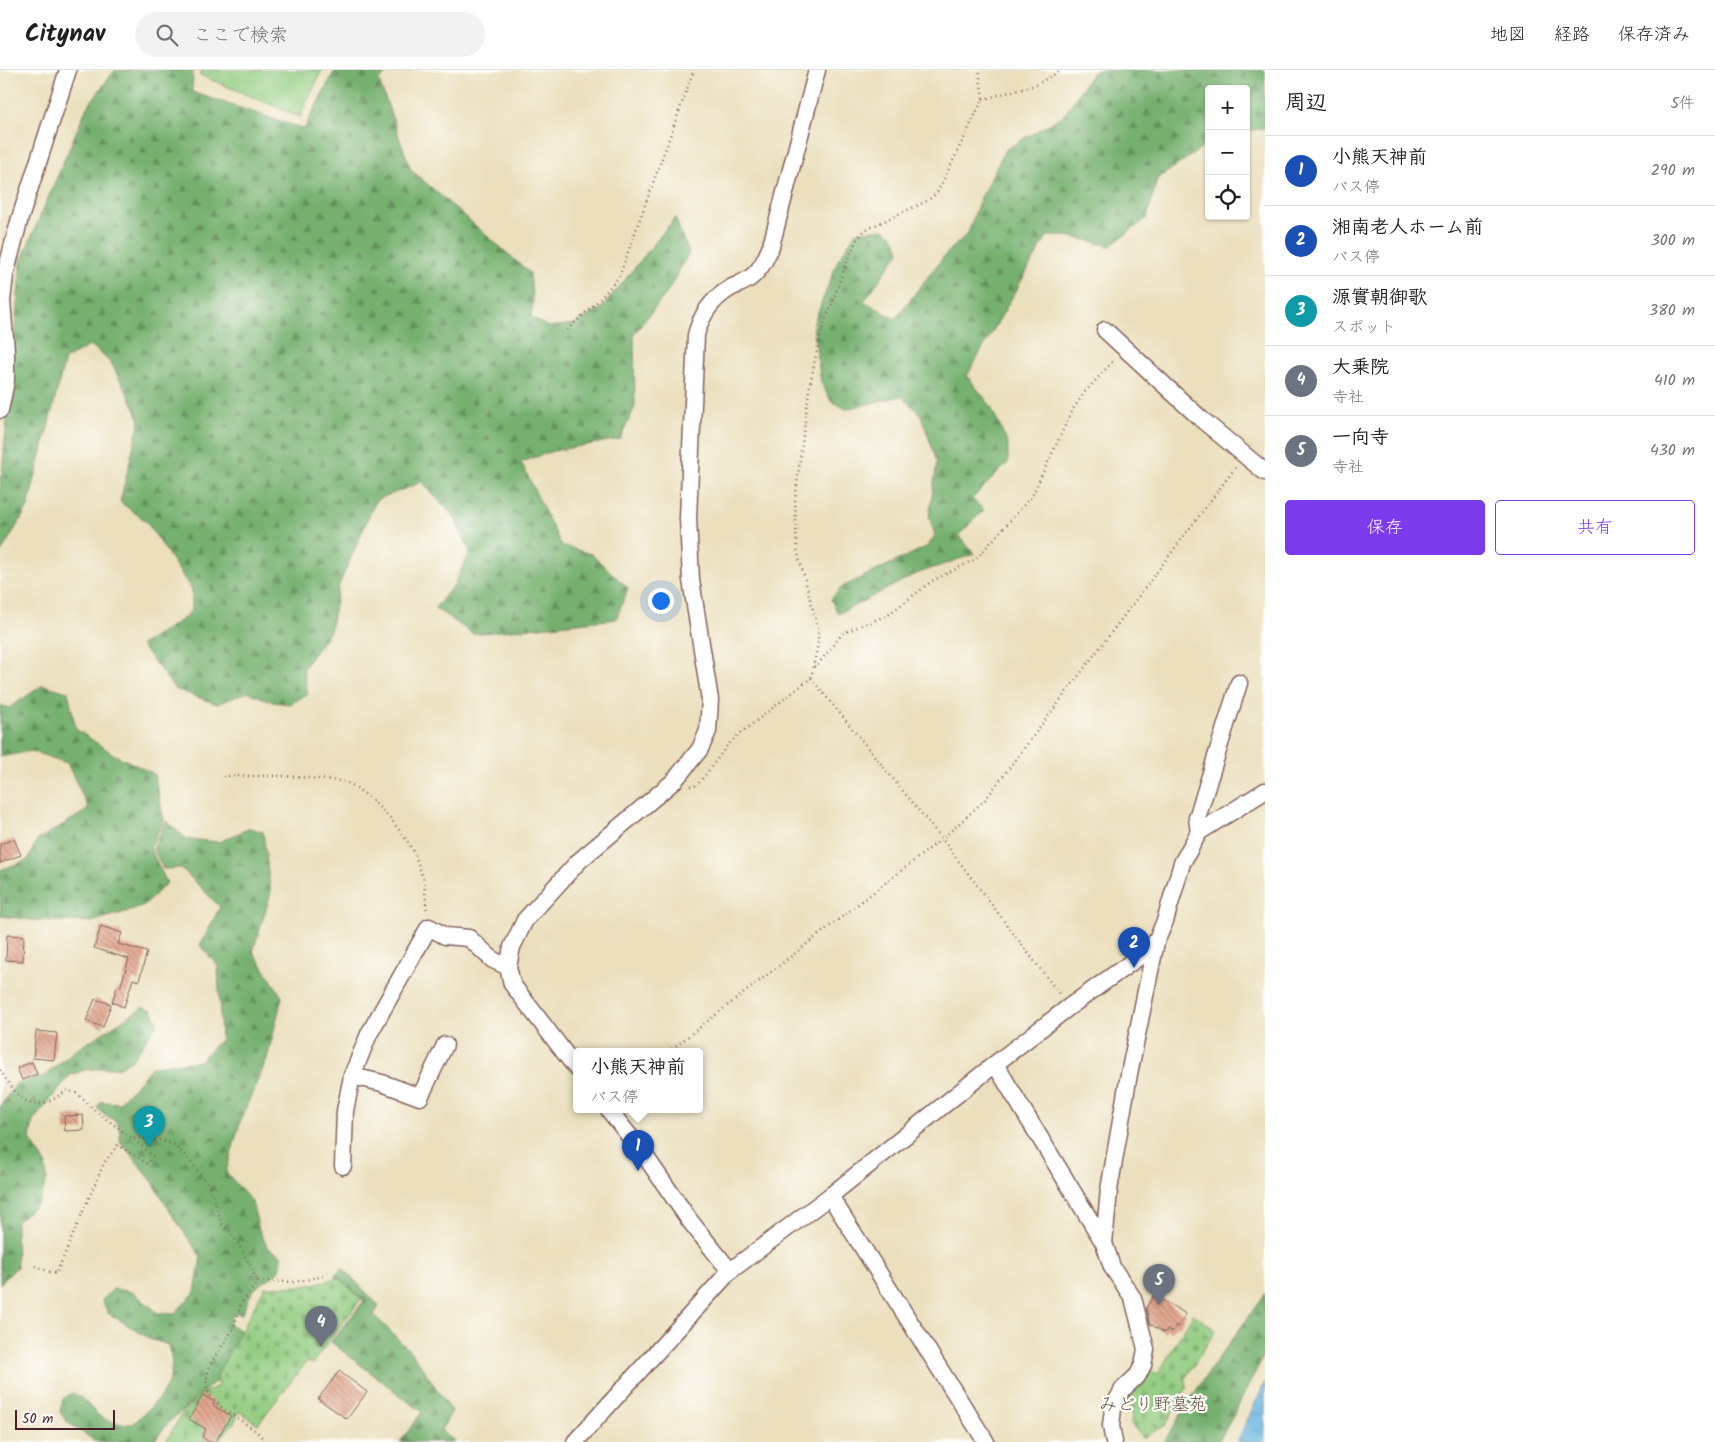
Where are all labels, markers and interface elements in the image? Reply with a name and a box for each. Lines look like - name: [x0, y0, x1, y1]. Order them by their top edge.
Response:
- search box: [135, 12, 485, 57]
- text: Citynav: [25, 15, 105, 54]
- icon: search: [153, 21, 181, 49]
- text: ここで検索: [193, 21, 288, 51]
- text: 地図: [1490, 21, 1526, 50]
- text: 経路: [1554, 21, 1590, 50]
- text: 保存済み: [1618, 21, 1690, 50]
- map controls: [1205, 85, 1250, 220]
- button: +: [1205, 85, 1250, 130]
- text: 周辺: [1285, 87, 1327, 120]
- text: 5件: [1670, 91, 1695, 116]
- button: −: [1205, 130, 1250, 175]
- text: 小熊天神前: [1332, 143, 1427, 173]
- text: 1: [1299, 158, 1303, 183]
- text: 290 m: [1651, 158, 1695, 183]
- button: locate: [1205, 175, 1250, 220]
- text: バス停: [1332, 175, 1380, 200]
- text: 湘南老人ホーム前: [1332, 213, 1483, 243]
- text: 2: [1296, 228, 1306, 253]
- text: 300 m: [1651, 228, 1695, 253]
- text: バス停: [1332, 245, 1380, 270]
- text: 源實朝御歌: [1332, 283, 1427, 313]
- text: 3: [1297, 298, 1305, 323]
- text: 380 m: [1649, 298, 1695, 323]
- text: スポット: [1332, 315, 1396, 340]
- text: 大乗院: [1332, 353, 1389, 383]
- text: 4: [1297, 368, 1305, 393]
- text: 410 m: [1654, 368, 1695, 393]
- text: 寺社: [1332, 385, 1364, 410]
- text: 一向寺: [1332, 423, 1389, 453]
- text: 5: [1297, 438, 1305, 463]
- text: 430 m: [1650, 438, 1695, 463]
- text: 寺社: [1332, 455, 1364, 480]
- button: 保存: [1285, 500, 1485, 555]
- button: 共有: [1495, 500, 1695, 555]
- your location: [648, 588, 674, 614]
- pin: 2: [1118, 927, 1150, 968]
- popup: [573, 1048, 703, 1113]
- text: 小熊天神前: [590, 1053, 686, 1083]
- text: バス停: [590, 1085, 639, 1110]
- pin: 3: [133, 1106, 165, 1147]
- pin: 1: [622, 1130, 654, 1171]
- pin: 5: [1143, 1264, 1175, 1305]
- pin: 4: [305, 1306, 337, 1347]
- park label: みどり野墓苑: [1099, 1391, 1207, 1420]
- scale bar: [15, 1407, 115, 1430]
- text: 50 m: [22, 1408, 53, 1430]

